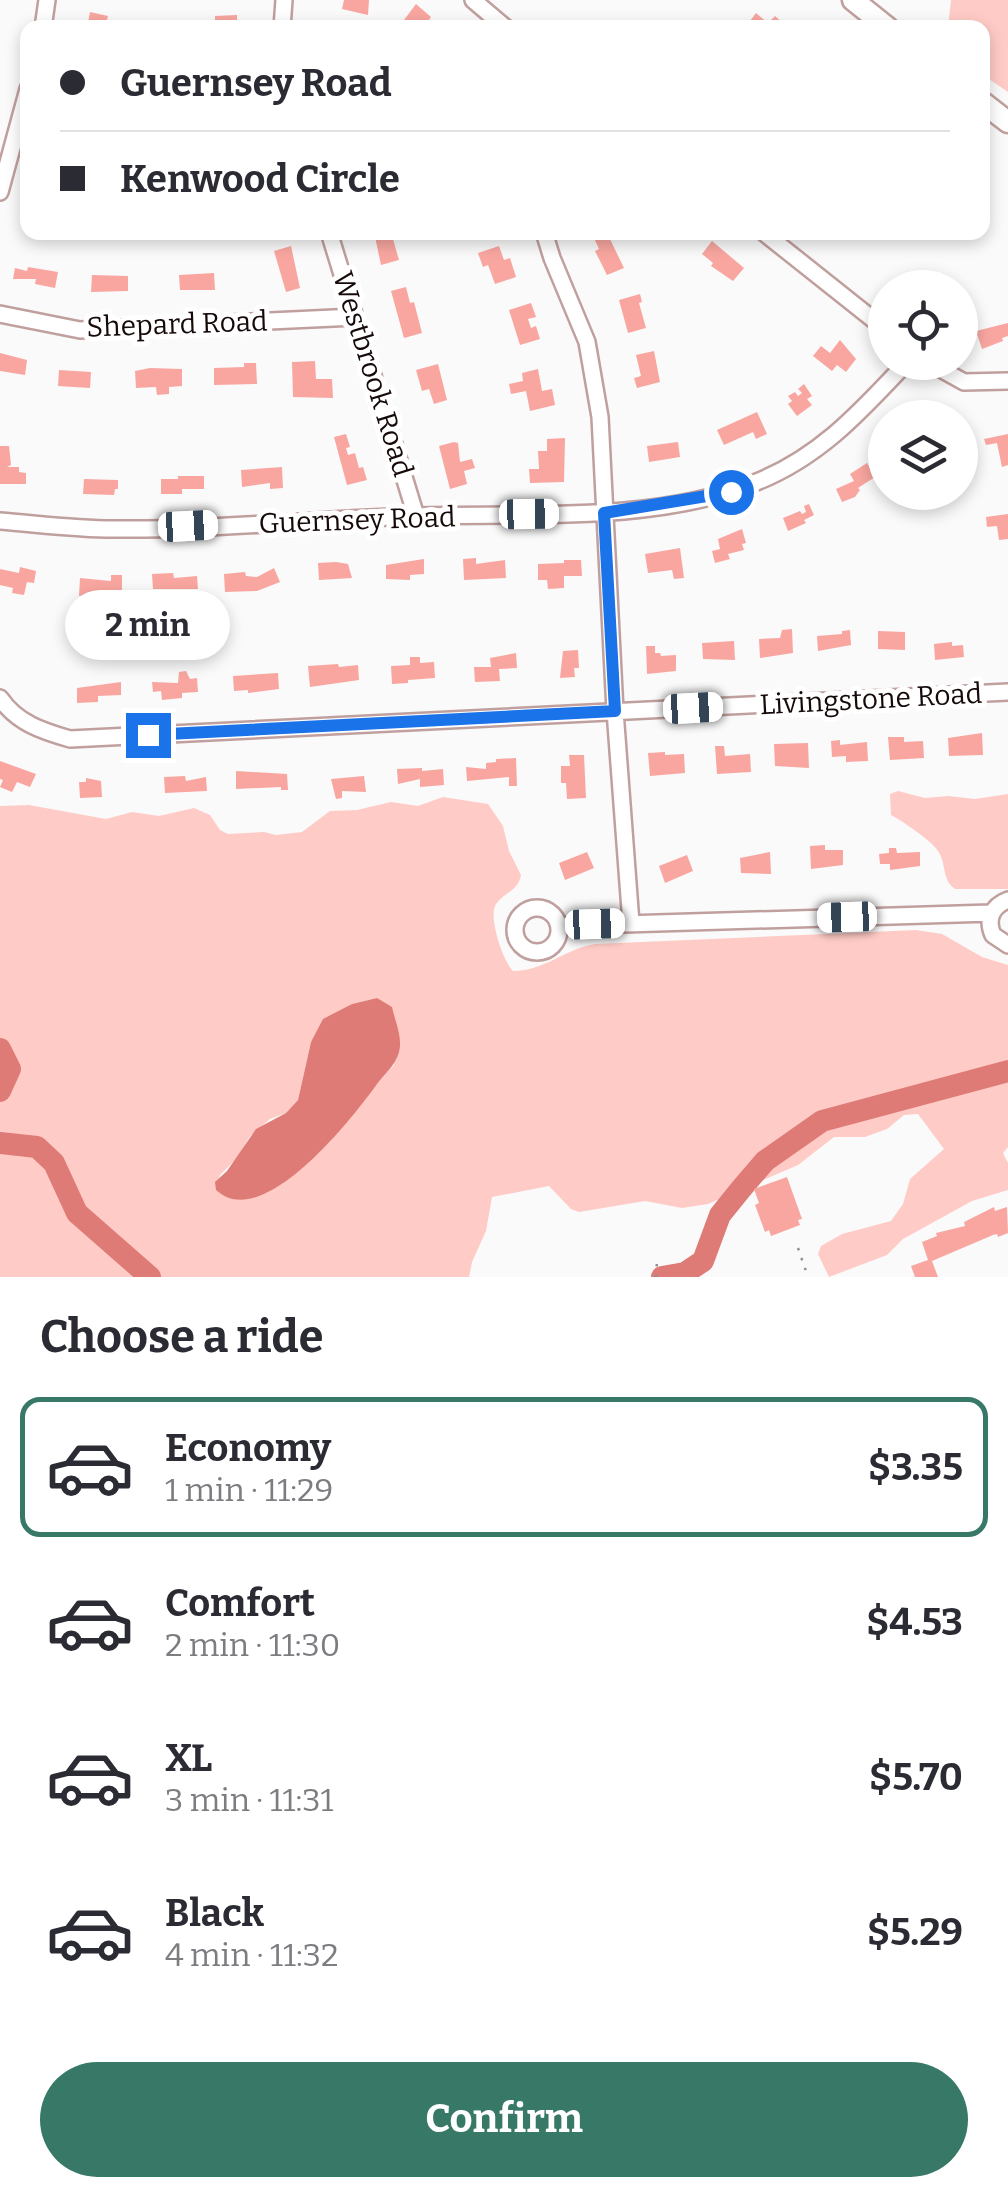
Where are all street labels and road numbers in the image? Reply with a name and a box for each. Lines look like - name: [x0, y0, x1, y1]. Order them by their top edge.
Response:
- street label: Westbrook Road: [326, 268, 420, 480]
- street label: Shepard Road: [86, 304, 268, 344]
- street label: Guernsey Road: [258, 500, 456, 540]
- street label: Livingstone Road: [759, 677, 983, 721]

